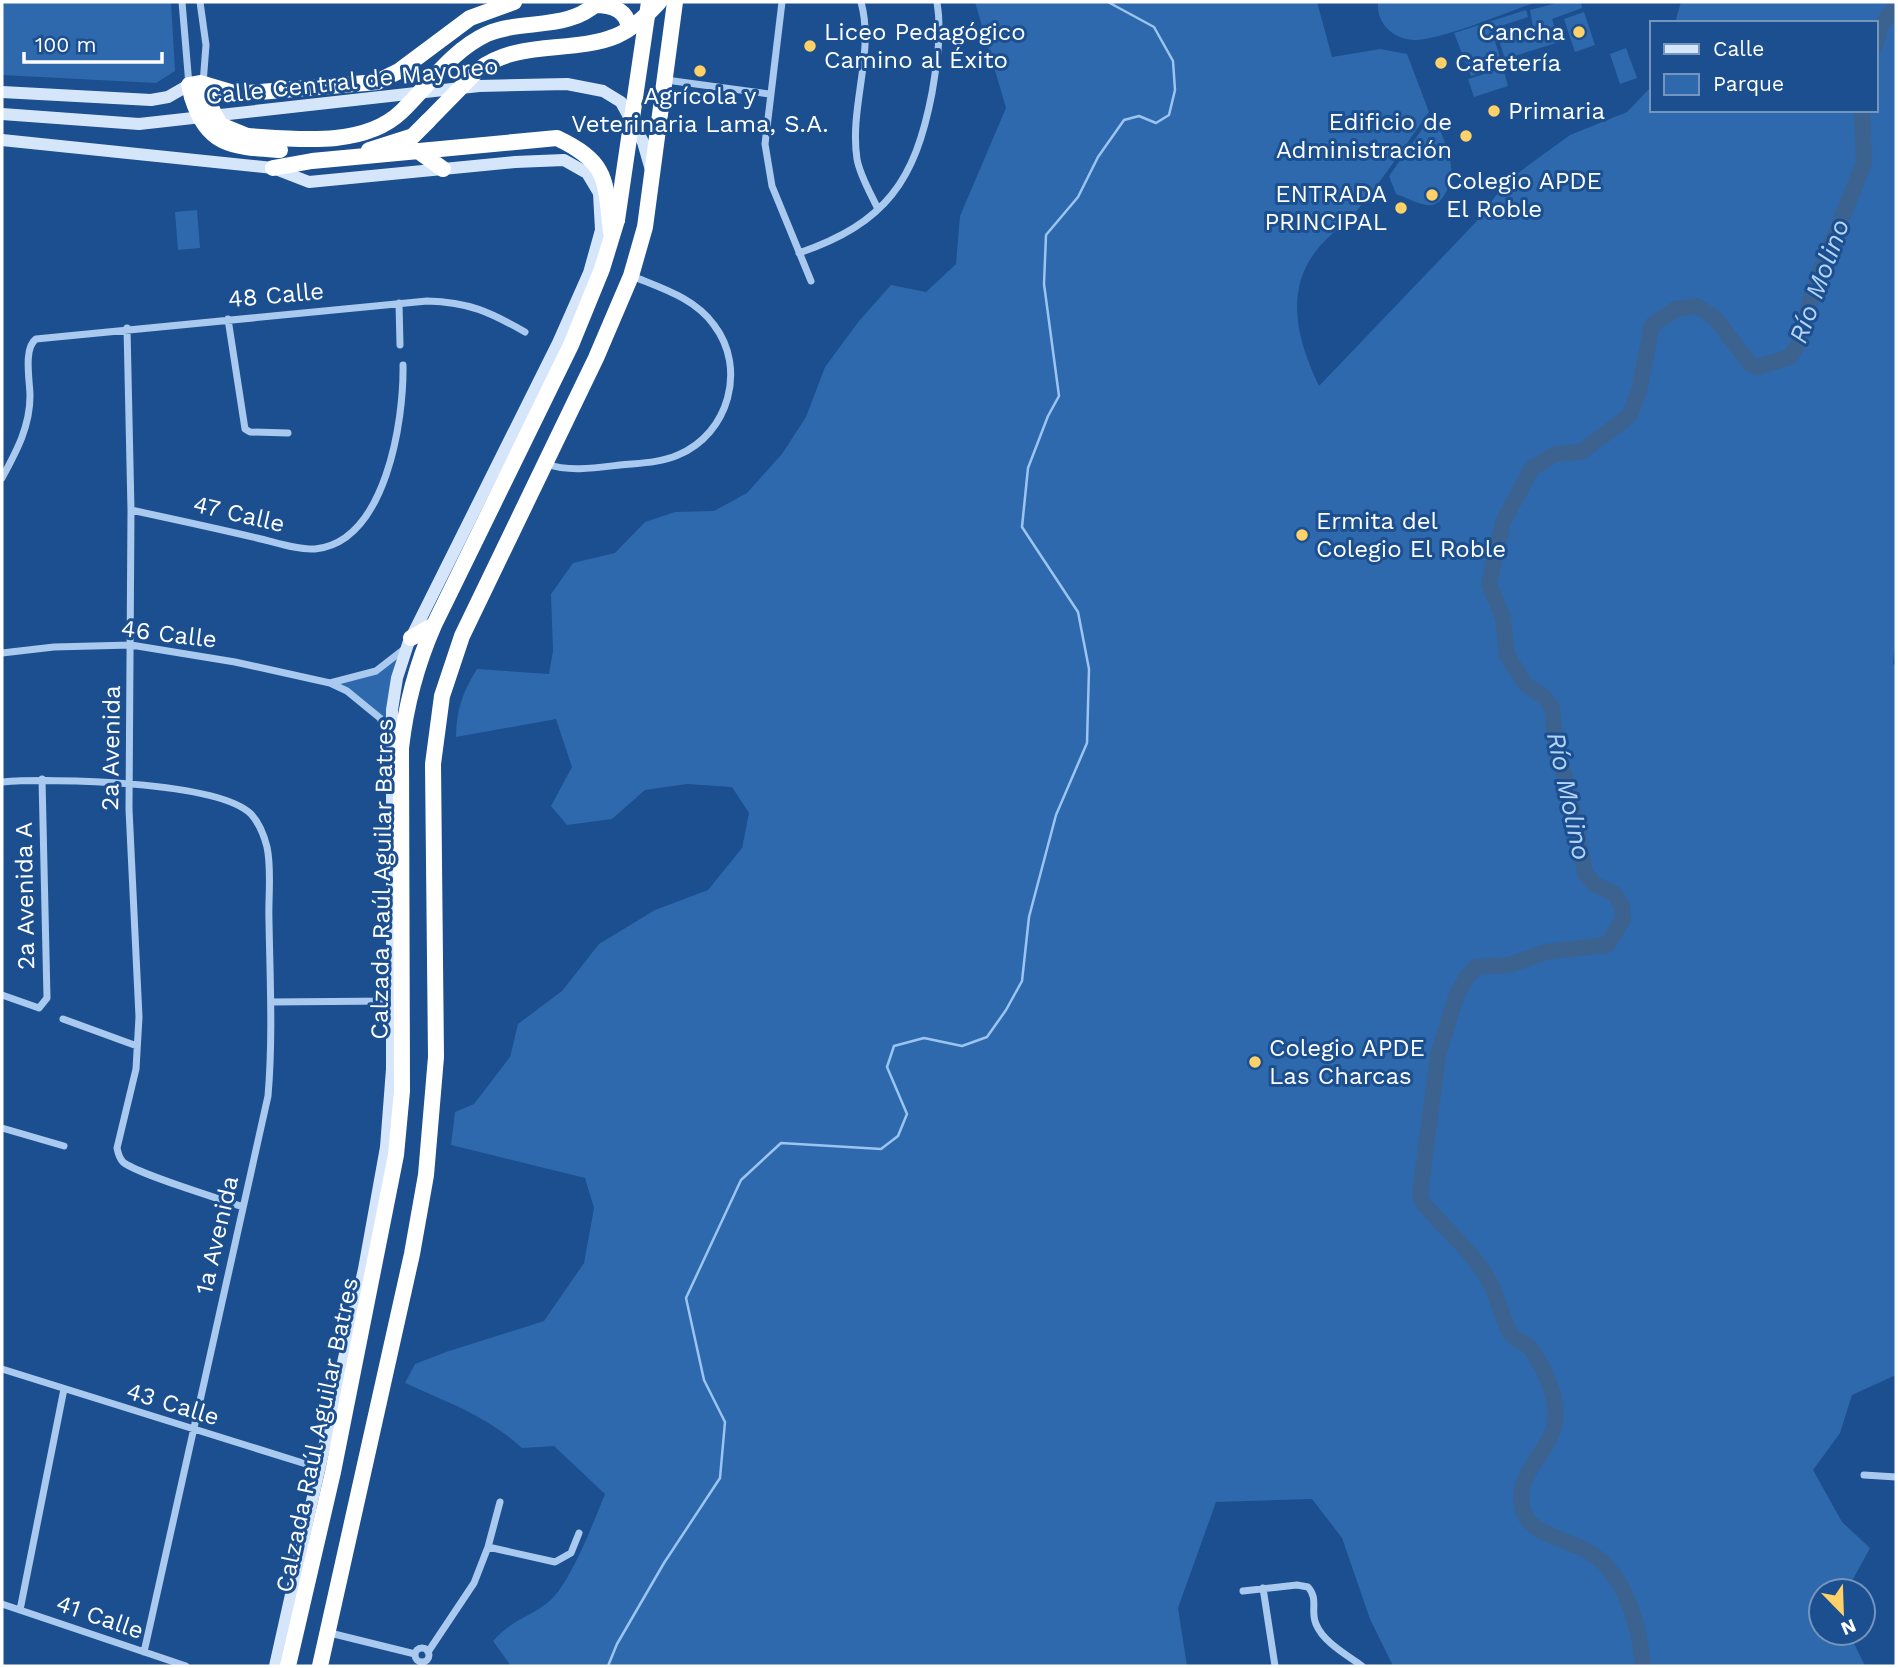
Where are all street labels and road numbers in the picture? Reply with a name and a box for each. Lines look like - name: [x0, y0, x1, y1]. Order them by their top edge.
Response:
- street label: Calle Central de Mayoreo: [204, 52, 500, 110]
- street label: 48 Calle: [227, 277, 325, 313]
- street label: 47 Calle: [191, 490, 287, 538]
- street label: 46 Calle: [120, 614, 218, 654]
- street label: 2a Avenida: [96, 685, 126, 811]
- street label: Calzada Raúl Aguilar Batres: [365, 718, 399, 1040]
- street label: 2a Avenida A: [10, 822, 40, 970]
- street label: 1a Avenida: [190, 1173, 244, 1297]
- street label: Calzada Raúl Aguilar Batres: [270, 1275, 364, 1595]
- street label: 43 Calle: [123, 1377, 223, 1431]
- street label: 41 Calle: [53, 1589, 147, 1645]

